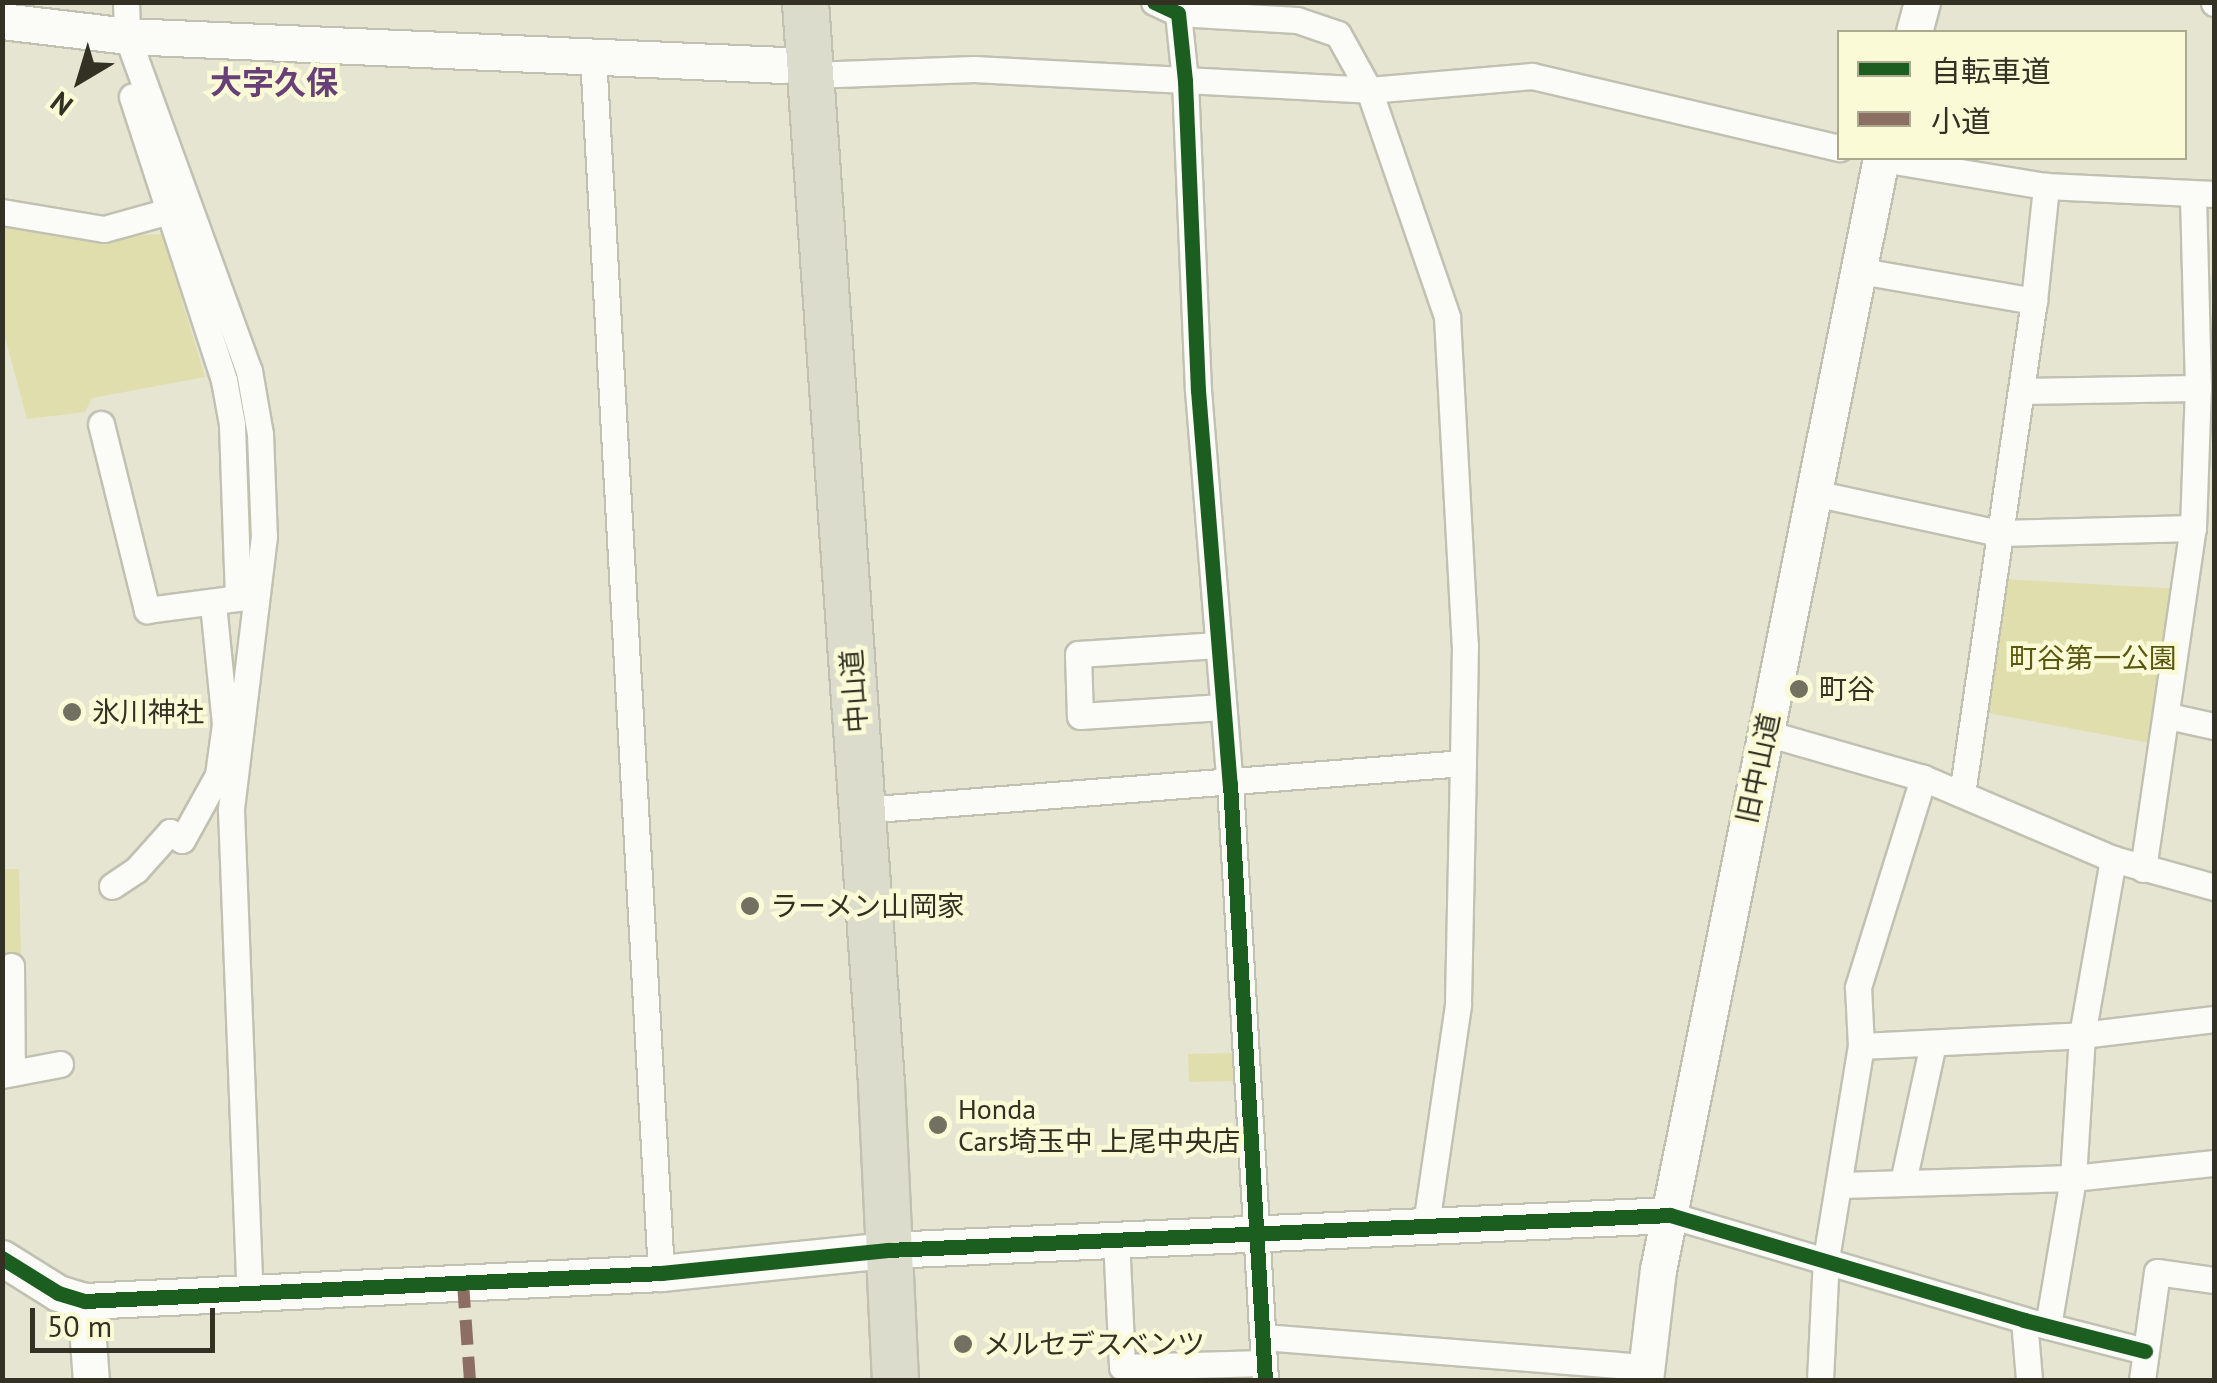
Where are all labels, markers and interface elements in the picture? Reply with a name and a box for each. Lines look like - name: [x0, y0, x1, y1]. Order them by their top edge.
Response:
- north arrow: [30, 30, 130, 130]
- legend: [1837, 30, 2187, 160]
- text: 自転車道: [1931, 51, 2051, 90]
- district label: 大字久保: [210, 63, 338, 101]
- text: N: [43, 84, 80, 124]
- text: 小道: [1931, 101, 1991, 140]
- park label: 町谷第一公園: [2009, 641, 2177, 675]
- street label: 中山道: [834, 648, 874, 734]
- place label: 町谷: [1819, 672, 1875, 706]
- marker: 町谷: [1788, 678, 1810, 700]
- place label: 氷川神社: [92, 695, 204, 729]
- marker: 氷川神社: [61, 701, 83, 723]
- street label: 旧中山道: [1730, 710, 1786, 826]
- place label: ラーメン山岡家: [770, 889, 966, 923]
- marker: ラーメン山岡家: [739, 895, 761, 917]
- place label: Honda Cars埼玉中 上尾中央店: [958, 1092, 1240, 1158]
- marker: Honda Cars埼玉中 上尾中央店: [927, 1114, 949, 1136]
- scale bar: [35, 1288, 220, 1350]
- text: 50 m: [47, 1306, 112, 1345]
- place label: メルセデスベンツ: [983, 1327, 1207, 1361]
- marker: メルセデスベンツ: [952, 1333, 974, 1355]

